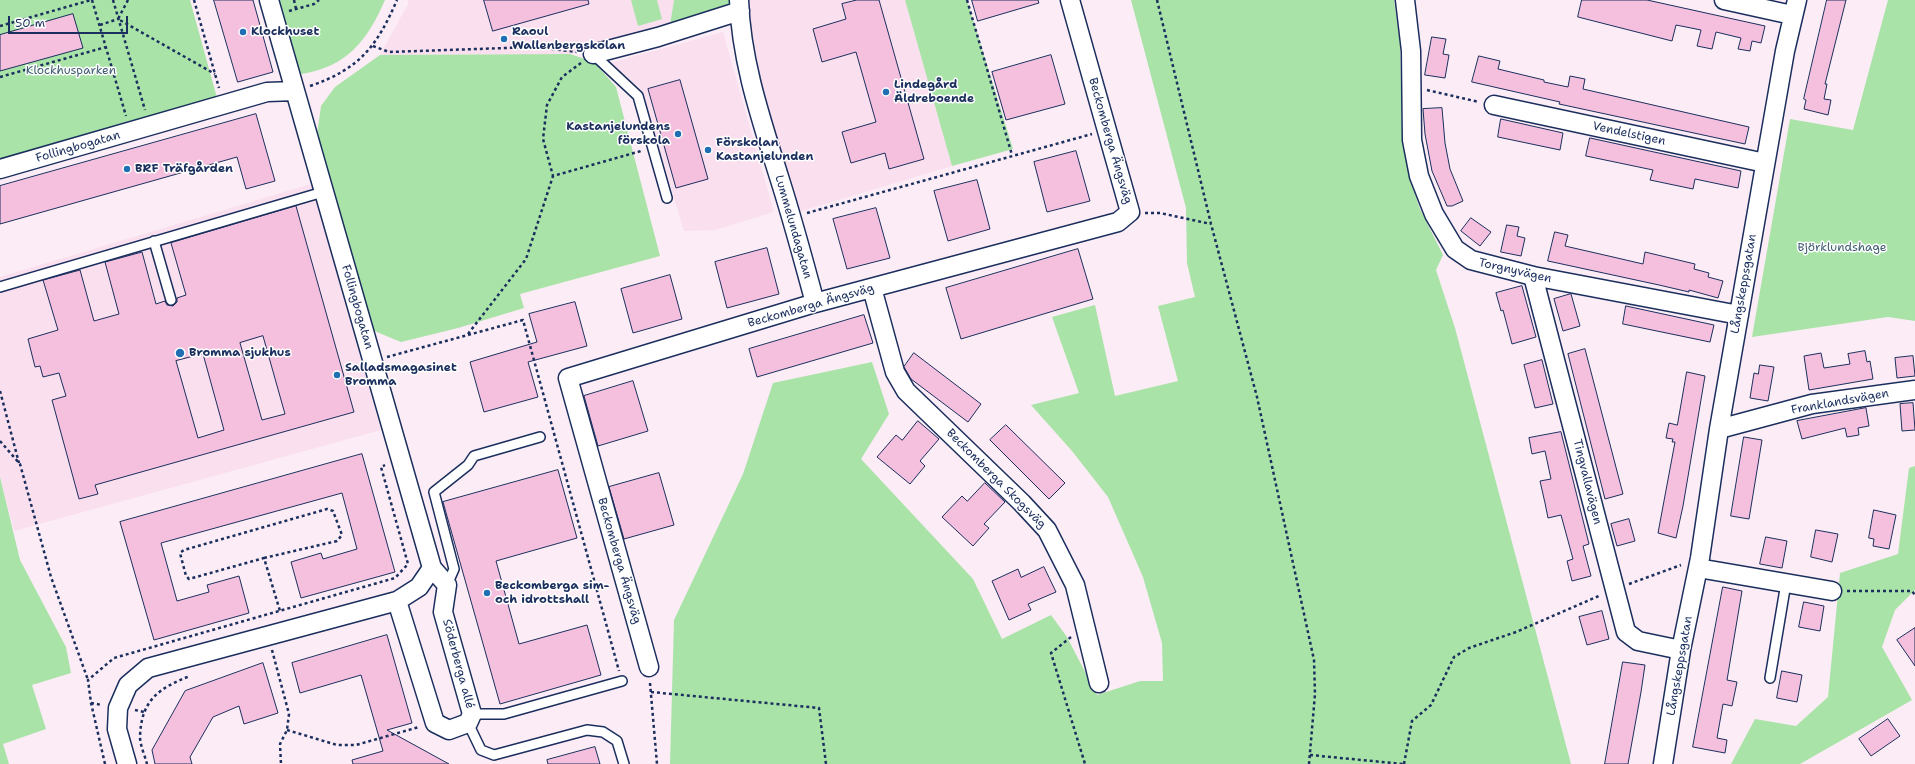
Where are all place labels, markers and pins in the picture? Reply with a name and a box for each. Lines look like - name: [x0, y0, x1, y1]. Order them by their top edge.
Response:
- place label: Klockhuset: [251, 25, 319, 39]
- place label: Raoul Wallenbergskolan: [512, 25, 625, 53]
- marker: Klockhuset: [238, 27, 248, 37]
- marker: Raoul Wallenbergskolan: [499, 34, 509, 44]
- place label: Lindegård Äldreboende: [894, 78, 974, 106]
- marker: Lindegård Äldreboende: [881, 87, 891, 97]
- place label: Kastanjelundens förskola: [566, 120, 670, 148]
- marker: Kastanjelundens förskola: [673, 129, 683, 139]
- place label: Förskolan Kastanjelunden: [716, 136, 814, 164]
- marker: Förskolan Kastanjelunden: [703, 145, 713, 155]
- place label: BRF Träfgården: [135, 162, 233, 176]
- marker: BRF Träfgården: [122, 164, 132, 174]
- place label: Bromma sjukhus: [189, 346, 291, 360]
- marker: Bromma sjukhus: [174, 347, 186, 359]
- place label: Salladsmagasinet Bromma: [345, 361, 457, 389]
- marker: Salladsmagasinet Bromma: [332, 370, 342, 380]
- place label: Beckomberga sim- och idrottshall: [495, 579, 609, 607]
- marker: Beckomberga sim- och idrottshall: [482, 588, 492, 598]

